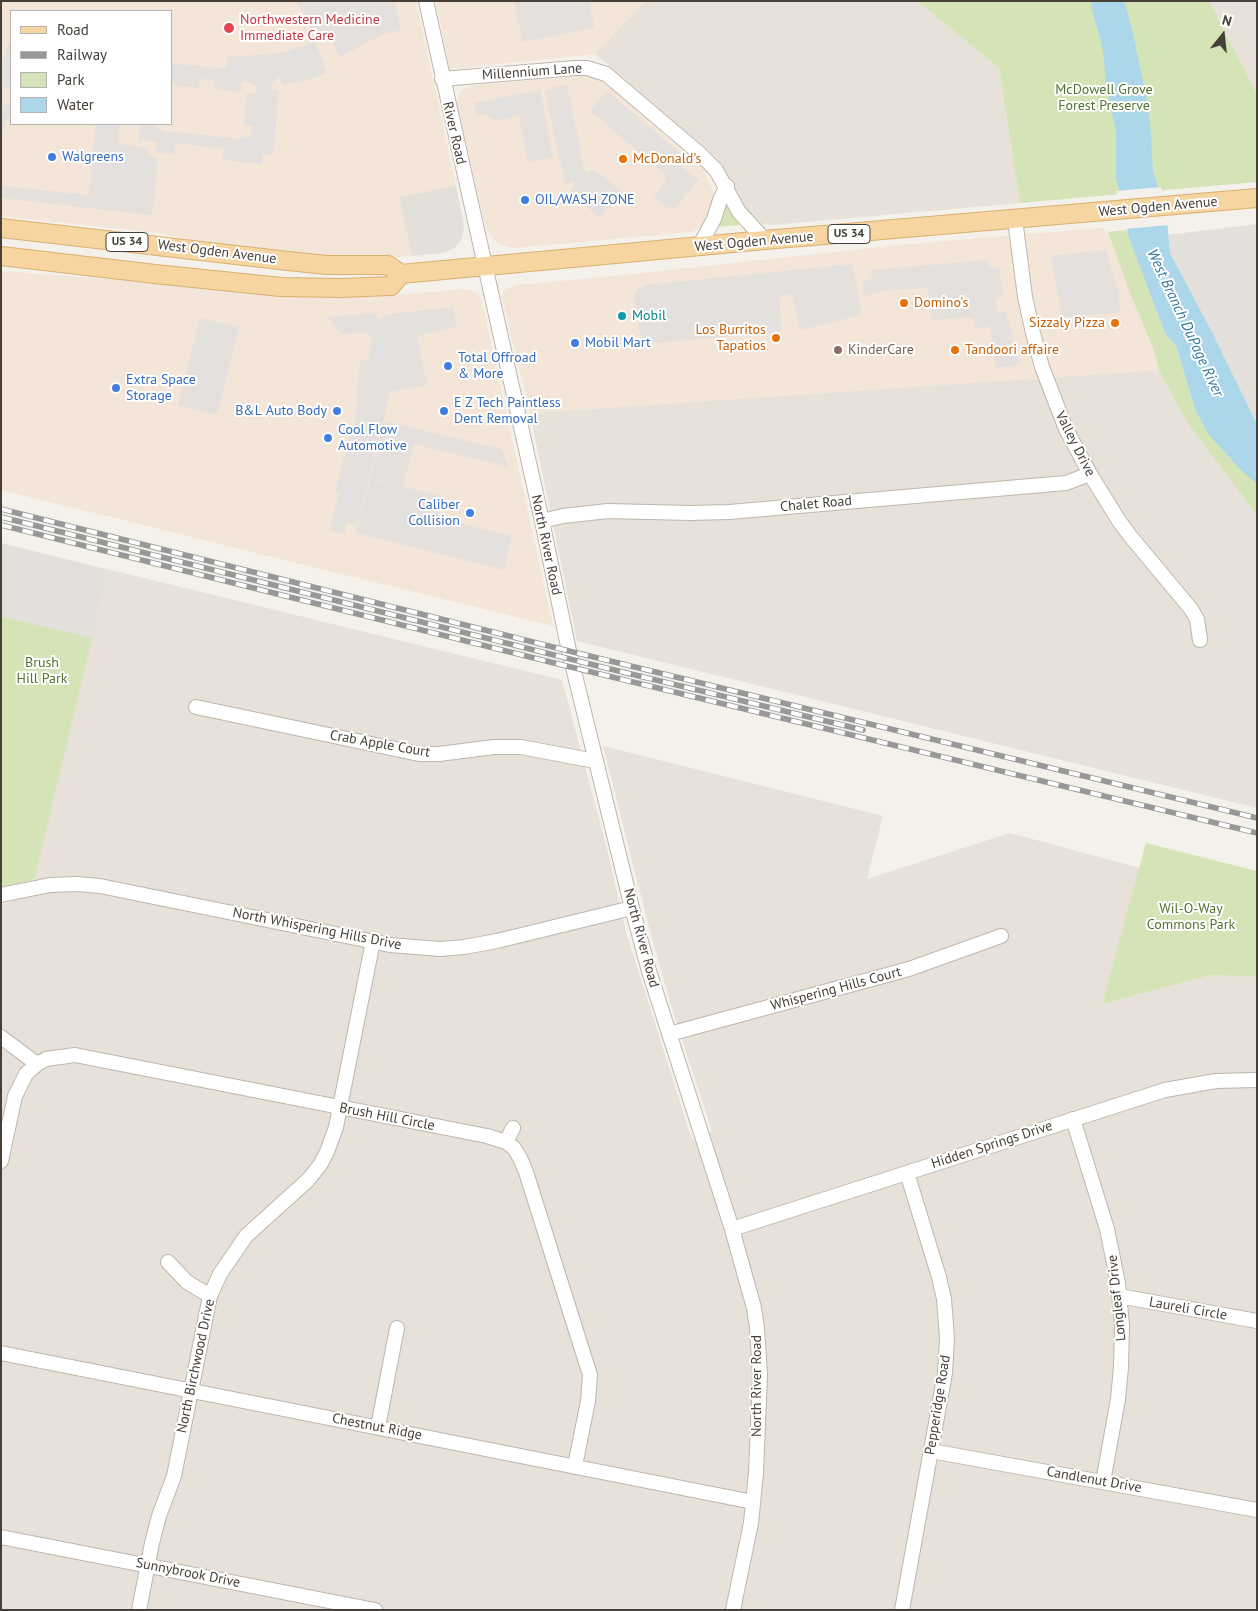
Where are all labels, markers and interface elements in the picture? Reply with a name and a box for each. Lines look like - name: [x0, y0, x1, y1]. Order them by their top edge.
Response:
- legend: [10, 10, 172, 125]
- north arrow: [1198, 10, 1248, 60]
- text: N: [1220, 11, 1234, 30]
- place label: Northwestern Medicine Immediate Care: [240, 12, 380, 44]
- text: Road: [57, 20, 89, 39]
- marker: Northwestern Medicine Immediate Care: [222, 21, 236, 35]
- text: Railway: [57, 45, 107, 64]
- street label: Millennium Lane: [481, 60, 583, 84]
- text: Park: [57, 70, 85, 89]
- park label: McDowell Grove Forest Preserve: [1055, 82, 1153, 114]
- text: Water: [57, 95, 94, 114]
- street label: River Road: [439, 100, 469, 166]
- place label: Walgreens: [62, 149, 124, 165]
- marker: Walgreens: [46, 151, 58, 163]
- place label: McDonald's: [633, 151, 701, 167]
- marker: McDonald's: [617, 153, 629, 165]
- place label: OIL/WASH ZONE: [535, 192, 635, 208]
- street label: West Ogden Avenue: [1098, 193, 1218, 221]
- marker: OIL/WASH ZONE: [519, 194, 531, 206]
- road number: US 34: [828, 224, 870, 243]
- street label: West Ogden Avenue: [694, 228, 814, 256]
- road number: US 34: [106, 232, 148, 252]
- street label: West Ogden Avenue: [157, 236, 277, 268]
- water label: West Branch DuPage River: [1143, 246, 1227, 400]
- place label: Domino's: [914, 295, 968, 311]
- marker: Domino's: [898, 297, 910, 309]
- place label: Mobil: [632, 308, 666, 324]
- marker: Mobil: [616, 310, 628, 322]
- place label: Sizzaly Pizza: [1029, 315, 1105, 331]
- marker: Sizzaly Pizza: [1109, 317, 1121, 329]
- place label: Los Burritos Tapatios: [695, 322, 766, 354]
- marker: Los Burritos Tapatios: [770, 332, 782, 344]
- place label: Mobil Mart: [585, 335, 651, 351]
- marker: Mobil Mart: [569, 337, 581, 349]
- place label: KinderCare: [848, 342, 914, 358]
- place label: Tandoori affaire: [965, 342, 1059, 358]
- marker: KinderCare: [832, 344, 844, 356]
- marker: Tandoori affaire: [949, 344, 961, 356]
- place label: Total Offroad & More: [458, 350, 536, 382]
- marker: Total Offroad & More: [442, 360, 454, 372]
- place label: Extra Space Storage: [126, 372, 196, 404]
- marker: Extra Space Storage: [110, 382, 122, 394]
- place label: E Z Tech Paintless Dent Removal: [454, 395, 561, 428]
- place label: B&L Auto Body: [235, 403, 327, 419]
- marker: B&L Auto Body: [331, 405, 343, 417]
- marker: E Z Tech Paintless Dent Removal: [438, 405, 450, 417]
- street label: Valley Drive: [1051, 409, 1099, 479]
- place label: Cool Flow Automotive: [338, 422, 407, 454]
- marker: Cool Flow Automotive: [322, 432, 334, 444]
- street label: Chalet Road: [779, 492, 853, 516]
- street label: North River Road: [527, 493, 565, 597]
- place label: Caliber Collision: [408, 497, 460, 530]
- marker: Caliber Collision: [464, 507, 476, 519]
- park label: Brush Hill Park: [17, 655, 67, 688]
- street label: Crab Apple Court: [329, 727, 431, 761]
- street label: North River Road: [620, 886, 662, 990]
- park label: Wil-O-Way Commons Park: [1147, 901, 1235, 934]
- street label: North Whispering Hills Drive: [231, 904, 403, 954]
- street label: Whispering Hills Court: [769, 963, 903, 1015]
- street label: Brush Hill Circle: [338, 1100, 436, 1134]
- street label: Hidden Springs Drive: [929, 1117, 1055, 1173]
- street label: Longleaf Drive: [1104, 1254, 1130, 1342]
- street label: Laureli Circle: [1148, 1294, 1228, 1324]
- street label: North Birchwood Drive: [174, 1297, 218, 1435]
- street label: North River Road: [749, 1335, 765, 1437]
- street label: Pepperidge Road: [922, 1354, 954, 1456]
- street label: Chestnut Ridge: [331, 1410, 423, 1444]
- street label: Candlenut Drive: [1045, 1463, 1143, 1497]
- street label: Sunnybrook Drive: [134, 1555, 242, 1591]

